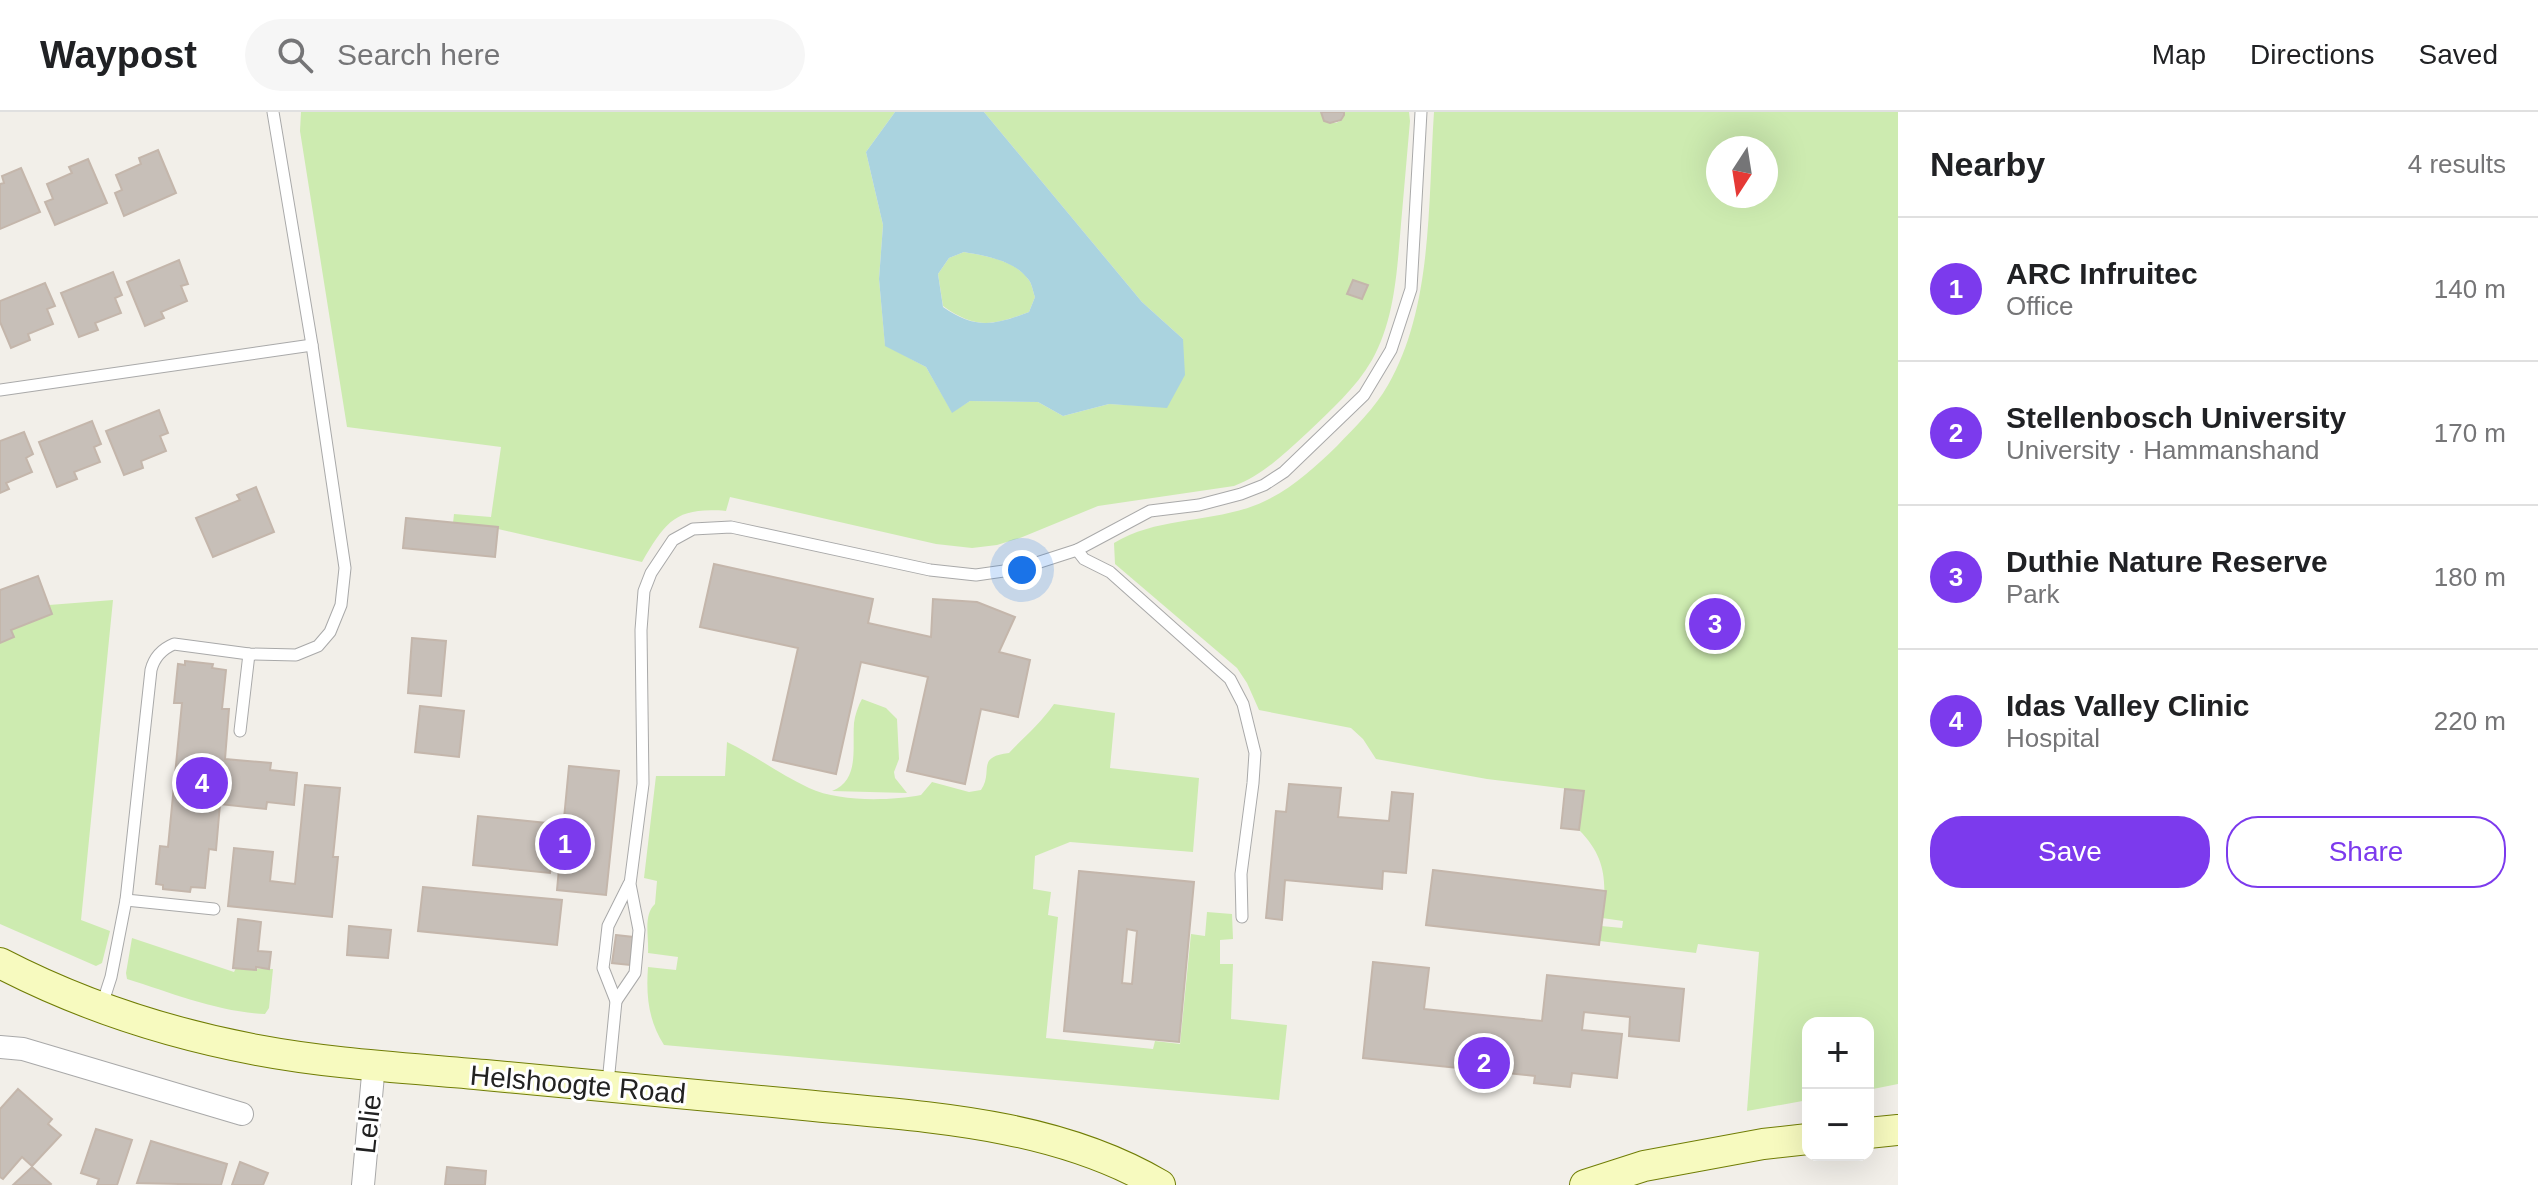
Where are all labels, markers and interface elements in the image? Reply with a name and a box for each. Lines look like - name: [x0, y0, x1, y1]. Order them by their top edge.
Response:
- search box: [245, 19, 805, 91]
- icon: search: [273, 33, 317, 77]
- text: Waypost: [40, 34, 197, 76]
- text: Search here: [337, 38, 500, 71]
- text: Map: [2152, 39, 2206, 70]
- text: Directions: [2250, 39, 2375, 70]
- text: Saved: [2419, 39, 2498, 70]
- north arrow: [1706, 136, 1778, 208]
- text: Nearby: [1930, 145, 2045, 183]
- text: 4 results: [2408, 149, 2506, 179]
- text: ARC Infruitec: [2006, 257, 2198, 290]
- text: 1: [1949, 274, 1963, 304]
- text: 140 m: [2434, 274, 2506, 304]
- text: Office: [2006, 291, 2073, 321]
- text: Stellenbosch University: [2006, 401, 2346, 434]
- text: 2: [1949, 418, 1963, 448]
- text: 170 m: [2434, 418, 2506, 448]
- text: University · Hammanshand: [2006, 435, 2320, 465]
- text: Duthie Nature Reserve: [2006, 545, 2328, 578]
- your location: [1002, 550, 1042, 590]
- text: 3: [1949, 562, 1963, 592]
- text: 180 m: [2434, 562, 2506, 592]
- text: Park: [2006, 579, 2059, 609]
- pin: 3: [1689, 594, 1741, 654]
- text: Idas Valley Clinic: [2006, 689, 2249, 722]
- text: 4: [1949, 706, 1963, 736]
- text: 220 m: [2434, 706, 2506, 736]
- text: Hospital: [2006, 723, 2100, 753]
- pin: 4: [176, 753, 228, 813]
- pin: 1: [539, 814, 591, 874]
- button: Save: [1930, 816, 2210, 888]
- button: Share: [2226, 816, 2506, 888]
- map controls: [1802, 1017, 1874, 1161]
- button: +: [1802, 1017, 1874, 1089]
- pin: 2: [1458, 1033, 1510, 1093]
- street label: Helshoogte Road: [469, 1060, 687, 1109]
- button: −: [1802, 1089, 1874, 1161]
- street label: Lelie: [350, 1093, 387, 1155]

